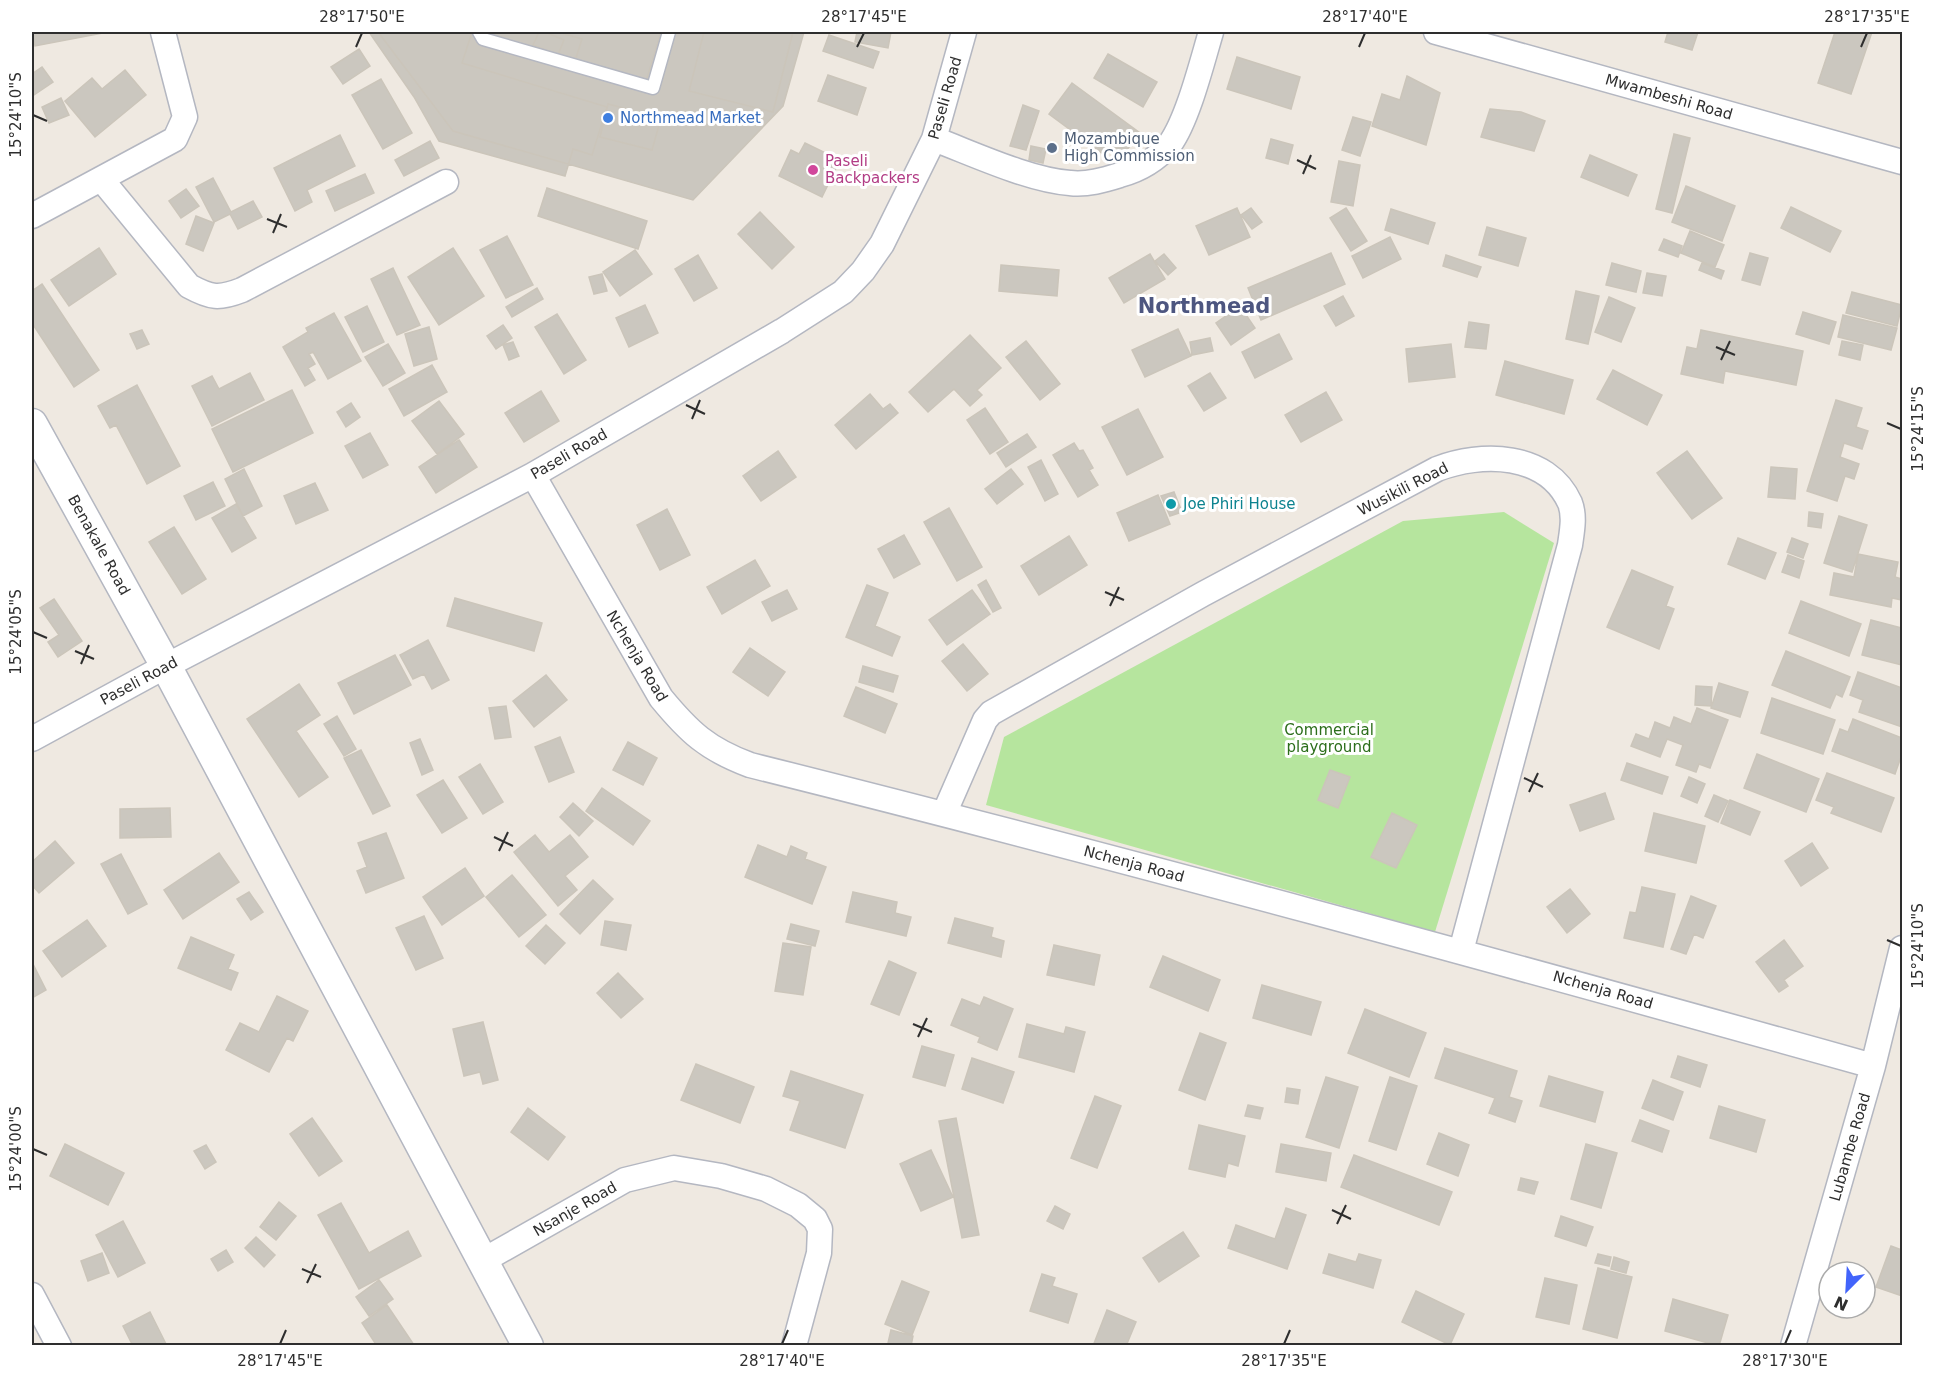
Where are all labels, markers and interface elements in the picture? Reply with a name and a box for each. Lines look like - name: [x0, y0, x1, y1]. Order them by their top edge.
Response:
- text: 28°17'50"E: [319, 8, 405, 26]
- text: 28°17'45"E: [821, 8, 907, 26]
- text: 28°17'40"E: [1322, 8, 1408, 26]
- text: 28°17'35"E: [1824, 8, 1910, 26]
- street label: Paseli Road: [925, 54, 965, 142]
- street label: Mwambeshi Road: [1603, 70, 1735, 124]
- text: 15°24'10"S: [7, 72, 25, 158]
- place label: Northmead Market: [620, 109, 761, 127]
- marker: Northmead Market: [601, 111, 615, 125]
- place label: Mozambique High Commission: [1064, 130, 1195, 165]
- marker: Mozambique High Commission: [1045, 141, 1059, 155]
- place label: Paseli Backpackers: [825, 152, 920, 187]
- marker: Paseli Backpackers: [806, 163, 820, 177]
- district label: Northmead: [1138, 294, 1270, 318]
- text: 15°24'15"S: [1909, 386, 1927, 472]
- street label: Paseli Road: [528, 425, 610, 483]
- street label: Wusikili Road: [1355, 458, 1451, 520]
- street label: Benakale Road: [64, 492, 134, 598]
- place label: Joe Phiri House: [1182, 495, 1295, 513]
- marker: Joe Phiri House: [1164, 497, 1178, 511]
- text: 15°24'05"S: [7, 589, 25, 675]
- street label: Nchenja Road: [603, 607, 671, 705]
- street label: Paseli Road: [97, 653, 181, 709]
- park label: Commercial playground: [1284, 721, 1374, 756]
- street label: Nchenja Road: [1082, 842, 1186, 886]
- text: 15°24'10"S: [1909, 903, 1927, 989]
- street label: Nchenja Road: [1551, 967, 1655, 1013]
- street label: Lubambe Road: [1826, 1091, 1874, 1203]
- text: 15°24'00"S: [7, 1106, 25, 1192]
- street label: Nsanje Road: [530, 1178, 620, 1240]
- north arrow: [1817, 1260, 1877, 1320]
- text: N: [1831, 1292, 1851, 1315]
- text: 28°17'45"E: [237, 1352, 323, 1370]
- text: 28°17'40"E: [739, 1352, 825, 1370]
- text: 28°17'35"E: [1241, 1352, 1327, 1370]
- text: 28°17'30"E: [1742, 1352, 1828, 1370]

